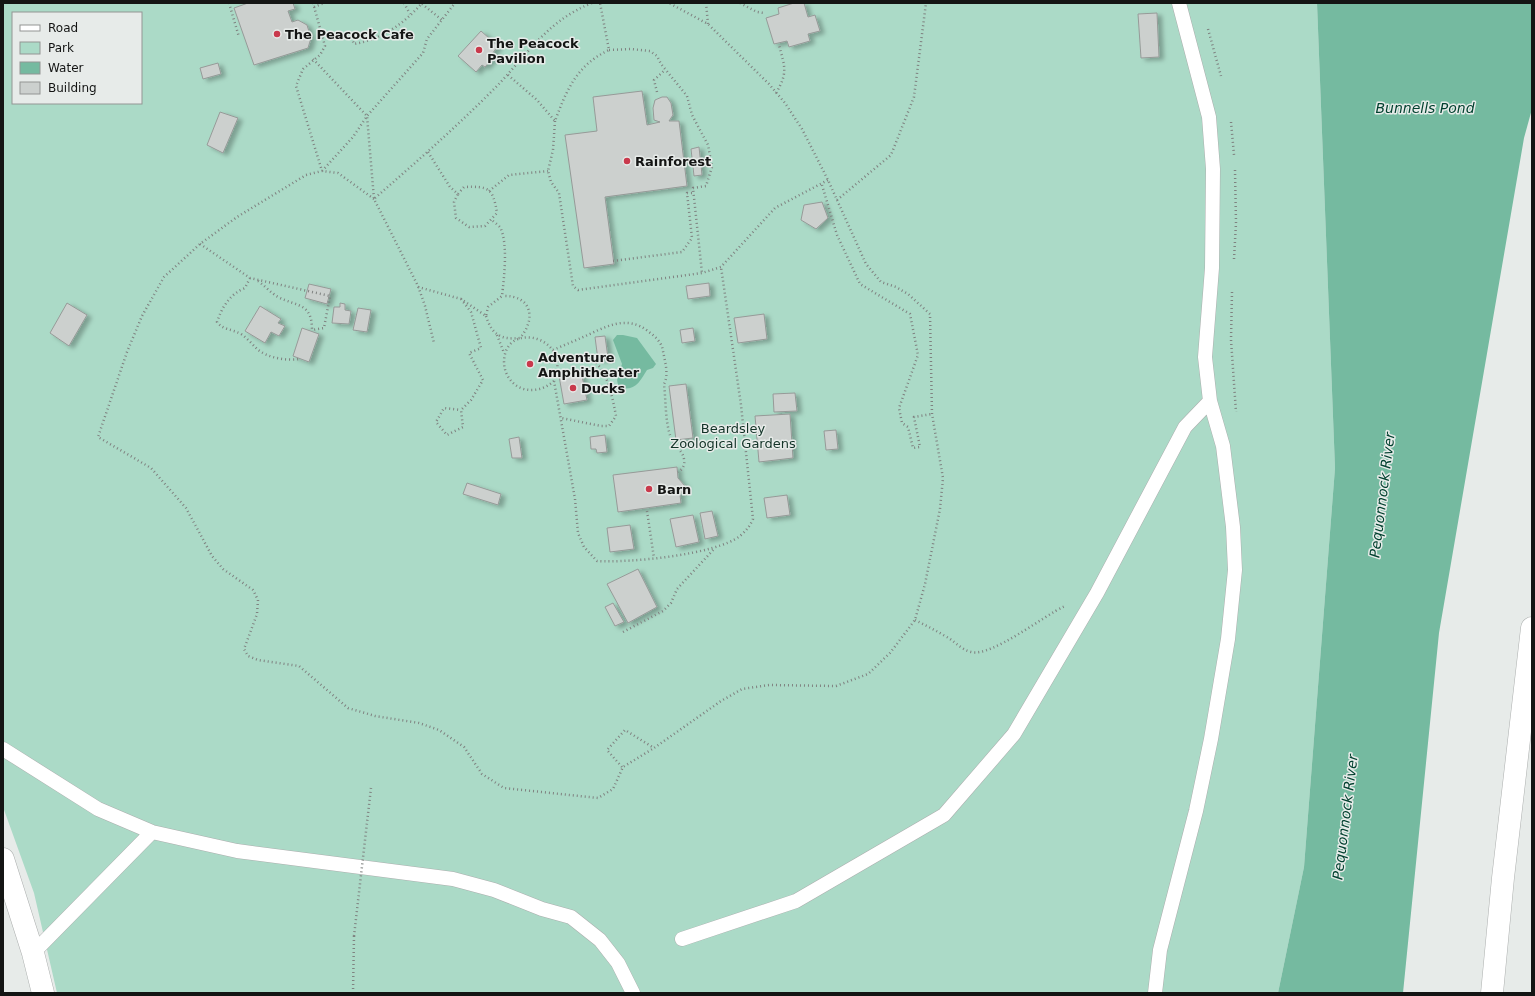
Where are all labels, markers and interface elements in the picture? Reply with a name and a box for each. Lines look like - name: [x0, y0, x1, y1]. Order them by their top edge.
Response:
- legend: [12, 12, 142, 104]
- text: Road: [48, 21, 78, 35]
- place label: The Peacock Cafe: [285, 27, 414, 42]
- marker: The Peacock Cafe: [272, 29, 282, 39]
- place label: The Peacock Pavilion: [487, 36, 579, 66]
- text: Park: [48, 41, 74, 55]
- marker: The Peacock Pavilion: [474, 45, 484, 55]
- text: Water: [48, 61, 84, 75]
- text: Building: [48, 81, 97, 95]
- water label: Bunnells Pond: [1375, 100, 1475, 116]
- place label: Rainforest: [635, 154, 711, 169]
- marker: Rainforest: [622, 156, 632, 166]
- place label: Adventure Amphitheater: [538, 350, 640, 380]
- marker: Adventure Amphitheater: [525, 359, 535, 369]
- place label: Ducks: [581, 381, 625, 396]
- marker: Ducks: [568, 383, 578, 393]
- park label: Beardsley Zoological Gardens: [670, 421, 796, 451]
- water label: Pequonnock River: [1366, 430, 1398, 559]
- place label: Barn: [657, 482, 691, 497]
- marker: Barn: [644, 484, 654, 494]
- water label: Pequonnock River: [1329, 752, 1361, 881]

